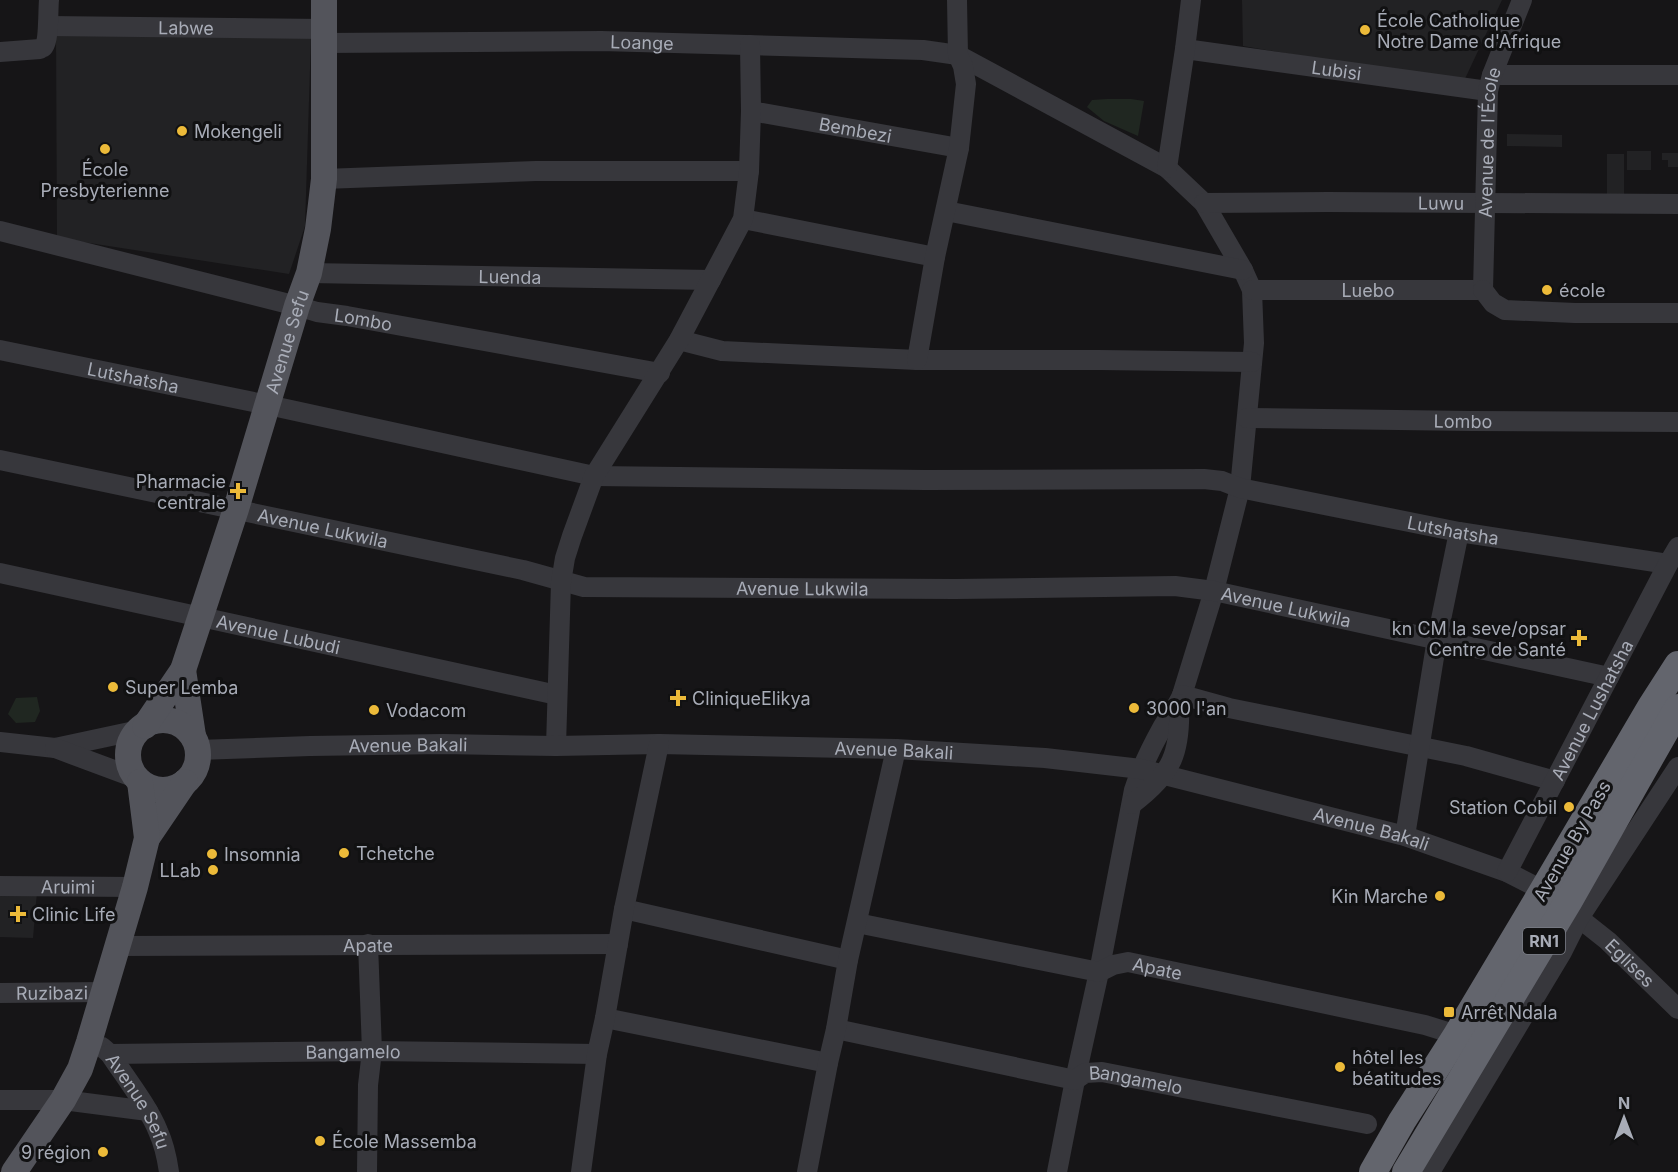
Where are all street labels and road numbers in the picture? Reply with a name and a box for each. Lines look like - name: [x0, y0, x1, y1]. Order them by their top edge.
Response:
- street label: Labwe: [158, 17, 214, 38]
- street label: Loange: [610, 31, 674, 54]
- street label: Lubisi: [1310, 56, 1363, 84]
- street label: Avenue de l'École: [1474, 64, 1505, 218]
- street label: Bembezi: [817, 113, 893, 146]
- street label: Luwu: [1418, 192, 1464, 213]
- street label: Luenda: [478, 265, 542, 288]
- street label: Luebo: [1341, 280, 1395, 301]
- street label: Avenue Sefu: [261, 287, 313, 396]
- street label: Lombo: [333, 304, 394, 335]
- street label: Lutshatsha: [86, 358, 181, 397]
- street label: Lombo: [1434, 410, 1492, 432]
- street label: Avenue Lukwila: [256, 504, 390, 552]
- street label: Lutshatsha: [1405, 511, 1500, 548]
- street label: Avenue Lukwila: [736, 577, 869, 599]
- street label: Avenue Lukwila: [1219, 582, 1353, 631]
- street label: Avenue Lubudi: [214, 610, 342, 658]
- street label: Avenue Lushatsha: [1546, 636, 1637, 784]
- street label: Avenue Bakali: [348, 733, 468, 756]
- street label: Avenue Bakali: [834, 737, 954, 763]
- street label: Avenue By Pass: [1529, 777, 1615, 905]
- street label: Avenue Bakali: [1311, 803, 1432, 854]
- street label: Aruimi: [41, 876, 95, 897]
- road number: RN1: [1523, 928, 1565, 954]
- street label: Apate: [343, 934, 393, 956]
- street label: Eglises: [1601, 934, 1659, 991]
- street label: Apate: [1131, 953, 1184, 984]
- street label: Ruzibazi: [16, 982, 88, 1003]
- street label: Bangamelo: [305, 1040, 401, 1062]
- street label: Avenue Sefu: [102, 1049, 174, 1151]
- street label: Bangamelo: [1088, 1061, 1184, 1098]

